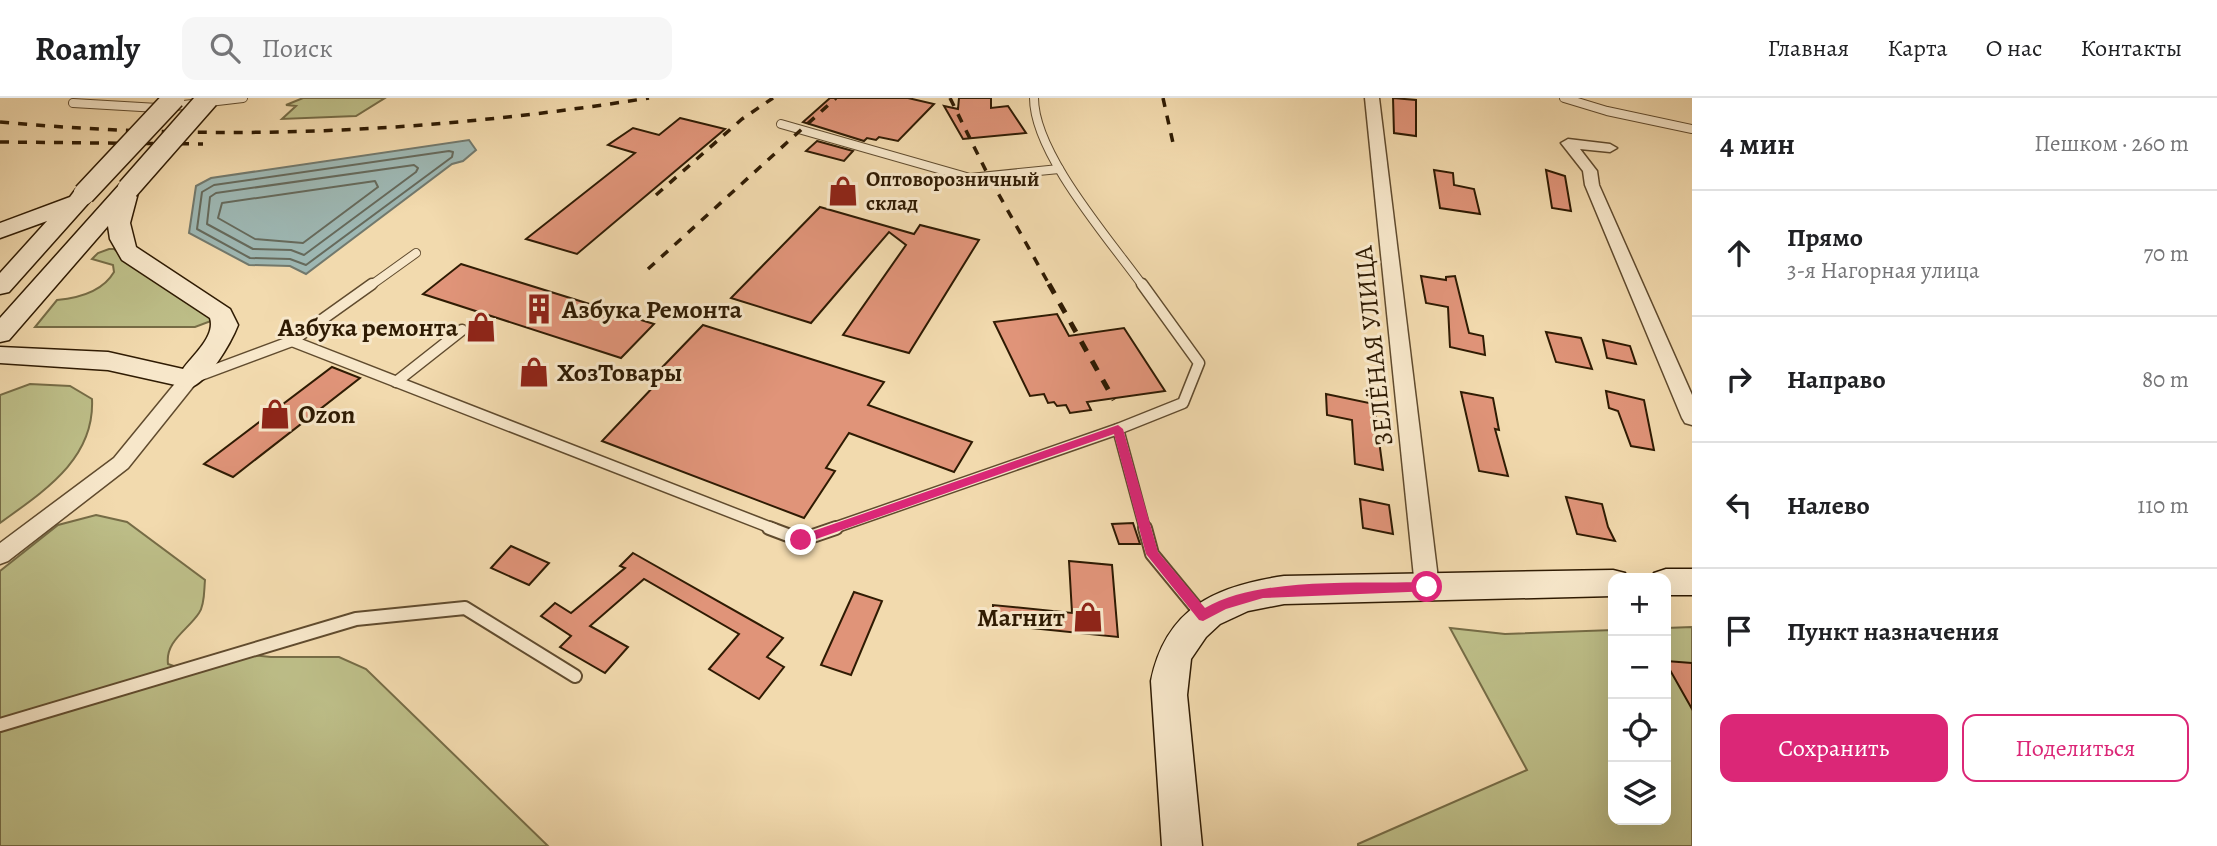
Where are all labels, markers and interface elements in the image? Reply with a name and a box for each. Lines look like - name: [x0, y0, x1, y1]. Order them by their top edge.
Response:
- search box: [182, 17, 672, 80]
- text: Roamly: [35, 26, 140, 71]
- icon: search: [206, 29, 244, 67]
- text: Поиск: [262, 31, 333, 66]
- text: Главная: [1768, 32, 1849, 64]
- text: Карта: [1887, 32, 1948, 64]
- text: О нас: [1986, 32, 2042, 64]
- text: Контакты: [2080, 32, 2182, 64]
- text: 4 мин: [1720, 124, 1795, 164]
- text: Пешком · 260 m: [2034, 128, 2189, 159]
- place label: Оптоворозничный склад: [866, 165, 1039, 217]
- shop icon: Оптоворозничный склад: [826, 174, 860, 208]
- text: Прямо: [1787, 220, 1863, 255]
- icon: ahead: [1720, 234, 1758, 272]
- text: 70 m: [2143, 238, 2189, 269]
- street label: ЗЕЛЁНАЯ УЛИЦА: [1345, 243, 1401, 448]
- text: 3-я Нагорная улица: [1787, 255, 1980, 286]
- building icon: Азбука Ремонта: [522, 292, 556, 326]
- place label: Азбука Ремонта: [561, 292, 743, 327]
- place label: Азбука ремонта: [277, 310, 459, 345]
- shop icon: Азбука ремонта: [464, 310, 498, 344]
- shop icon: ХозТовары: [517, 355, 551, 389]
- place label: ХозТовары: [557, 355, 682, 390]
- icon: right: [1720, 360, 1758, 398]
- text: Направо: [1787, 362, 1886, 397]
- text: 80 m: [2142, 364, 2189, 395]
- shop icon: Ozon: [258, 397, 292, 431]
- place label: Ozon: [298, 397, 356, 432]
- icon: left: [1720, 486, 1758, 524]
- text: Налево: [1787, 488, 1870, 523]
- text: 110 m: [2137, 490, 2189, 521]
- route end: [785, 524, 816, 555]
- route start: [1411, 571, 1442, 602]
- map controls: [1608, 573, 1671, 825]
- button: +: [1608, 573, 1671, 636]
- place label: Магнит: [977, 600, 1065, 635]
- shop icon: Магнит: [1071, 600, 1105, 634]
- icon: arrive: [1720, 612, 1758, 650]
- text: Пункт назначения: [1787, 614, 1999, 649]
- button: −: [1608, 636, 1671, 699]
- button: locate: [1608, 699, 1671, 762]
- button: Сохранить: [1720, 714, 1948, 782]
- button: Поделиться: [1962, 714, 2189, 782]
- button: layers: [1608, 762, 1671, 825]

